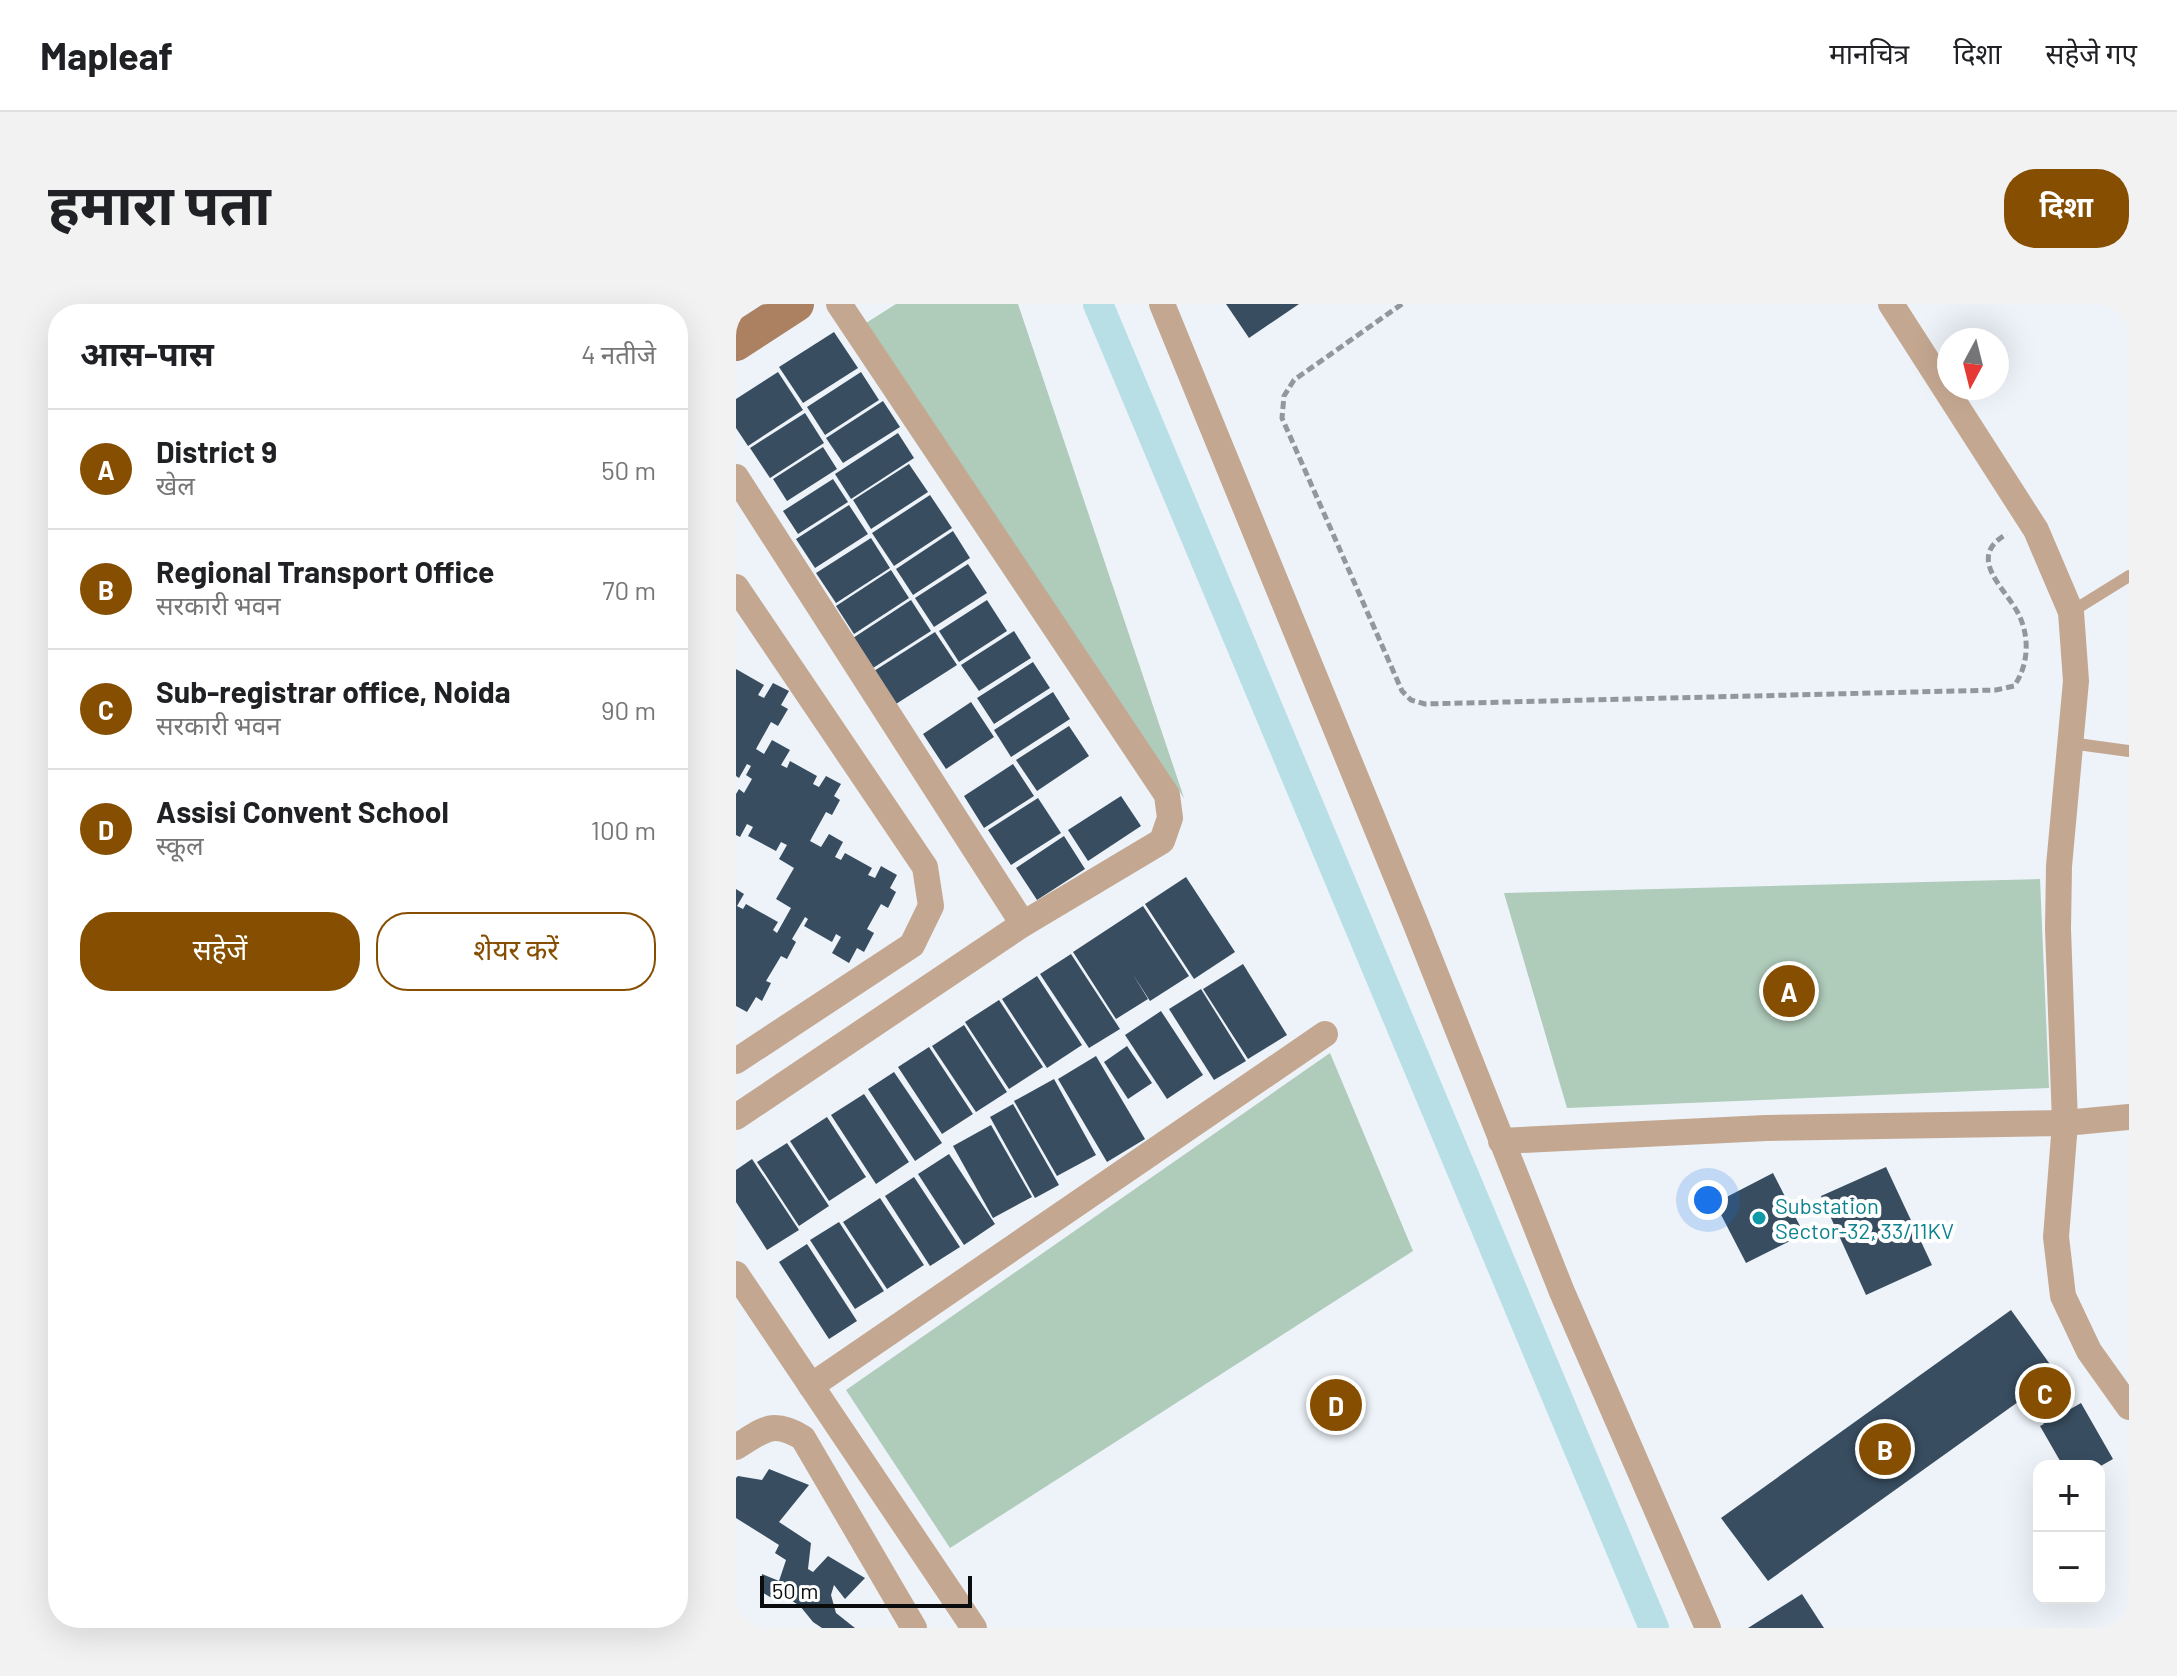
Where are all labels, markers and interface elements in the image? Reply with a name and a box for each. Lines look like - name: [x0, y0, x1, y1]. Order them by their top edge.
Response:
- text: Mapleaf: [40, 32, 173, 78]
- text: मानचित्र: [1829, 36, 1909, 70]
- text: दिशा: [1953, 36, 2002, 70]
- text: सहेजे गए: [2046, 36, 2137, 70]
- text: हमारा पता: [48, 169, 271, 236]
- button: दिशा: [2004, 169, 2129, 248]
- north arrow: [1937, 328, 2009, 400]
- text: आस-पास: [80, 332, 214, 373]
- text: 4 नतीजे: [581, 338, 656, 369]
- text: District 9: [156, 433, 277, 469]
- text: A: [97, 454, 115, 485]
- text: 50 m: [601, 454, 656, 485]
- text: खेल: [156, 469, 195, 500]
- text: Regional Transport Office: [156, 553, 495, 589]
- text: B: [98, 574, 114, 605]
- text: 70 m: [602, 574, 656, 605]
- text: सरकारी भवन: [156, 589, 281, 620]
- text: Sub-registrar office, Noida: [156, 673, 510, 709]
- text: C: [98, 694, 114, 725]
- text: 90 m: [601, 694, 656, 725]
- text: सरकारी भवन: [156, 709, 281, 740]
- text: Assisi Convent School: [156, 793, 449, 829]
- text: D: [98, 814, 114, 845]
- text: 100 m: [591, 814, 656, 845]
- text: स्कूल: [156, 829, 204, 860]
- button: सहेजें: [80, 912, 360, 991]
- button: शेयर करें: [376, 912, 656, 991]
- pin: A: [1763, 961, 1815, 1021]
- your location: [1688, 1180, 1728, 1220]
- place label: Substation Sector-32, 33/11KV: [1775, 1192, 1954, 1243]
- marker: Substation Sector-32, 33/11KV: [1750, 1209, 1768, 1227]
- pin: C: [2019, 1363, 2071, 1423]
- pin: D: [1310, 1375, 1362, 1435]
- pin: B: [1859, 1419, 1911, 1479]
- map controls: [2033, 1460, 2105, 1604]
- button: +: [2033, 1460, 2105, 1532]
- button: −: [2033, 1532, 2105, 1604]
- scale bar: [760, 1572, 972, 1608]
- text: 50 m: [772, 1577, 818, 1603]

